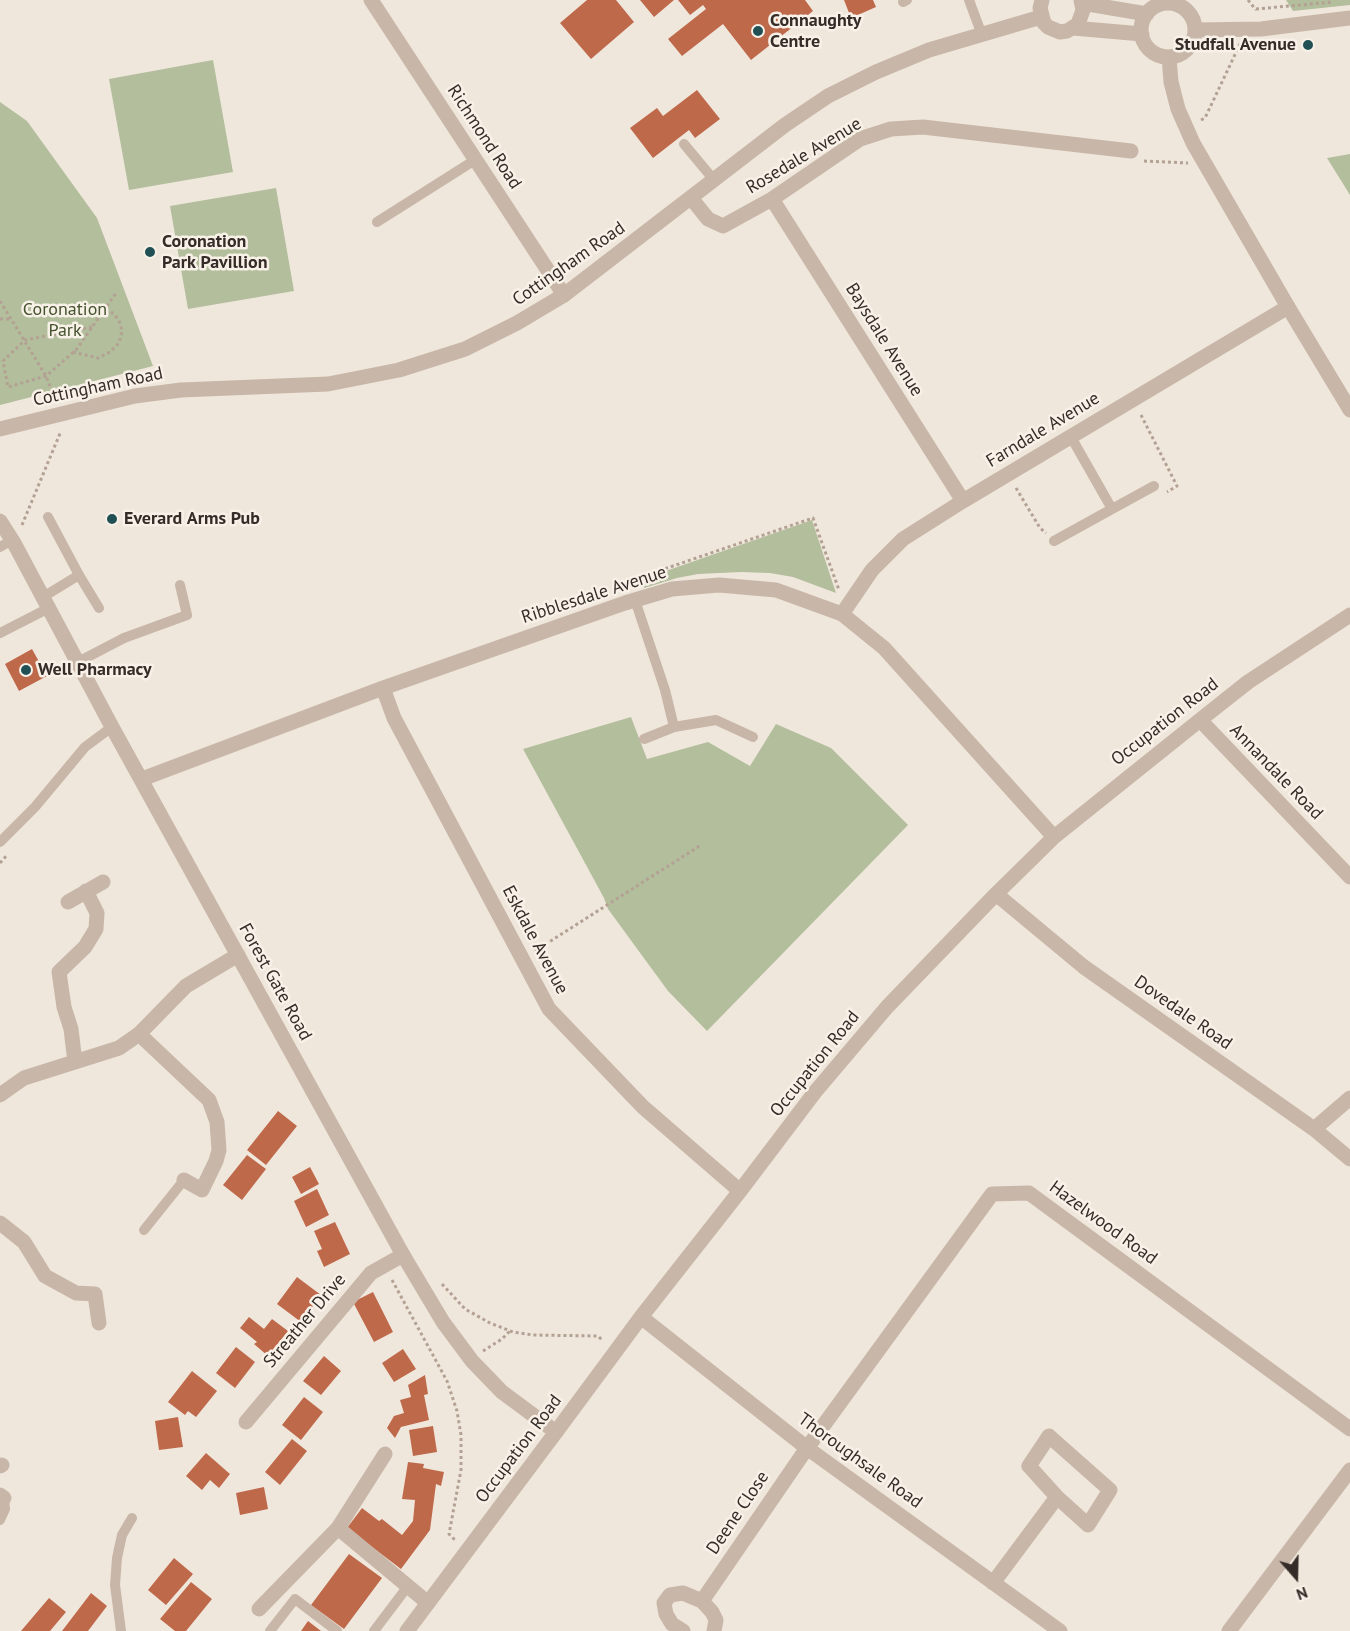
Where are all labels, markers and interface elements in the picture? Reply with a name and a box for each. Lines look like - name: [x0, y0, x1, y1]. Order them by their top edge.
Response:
- place label: Connaughty Centre: [770, 10, 861, 52]
- marker: Connaughty Centre: [751, 24, 765, 38]
- place label: Studfall Avenue: [1175, 34, 1296, 56]
- marker: Studfall Avenue: [1301, 38, 1315, 52]
- street label: Richmond Road: [442, 81, 526, 193]
- street label: Rosedale Avenue: [743, 113, 865, 199]
- street label: Cottingham Road: [509, 217, 629, 311]
- place label: Coronation Park Pavillion: [162, 231, 267, 274]
- marker: Coronation Park Pavillion: [143, 245, 157, 259]
- street label: Baysdale Avenue: [841, 279, 927, 401]
- park label: Coronation Park: [23, 299, 107, 342]
- street label: Cottingham Road: [31, 363, 165, 411]
- street label: Farndale Avenue: [982, 388, 1104, 472]
- place label: Everard Arms Pub: [124, 508, 260, 530]
- marker: Everard Arms Pub: [105, 512, 119, 526]
- street label: Ribblesdale Avenue: [519, 561, 669, 629]
- place label: Well Pharmacy: [38, 659, 152, 681]
- marker: Well Pharmacy: [19, 663, 33, 677]
- street label: Occupation Road: [1107, 674, 1223, 770]
- street label: Annandale Road: [1225, 720, 1327, 824]
- street label: Eskdale Avenue: [497, 882, 573, 998]
- street label: Forest Gate Road: [234, 920, 316, 1044]
- street label: Dovedale Road: [1130, 971, 1236, 1055]
- street label: Occupation Road: [766, 1007, 864, 1121]
- street label: Hazelwood Road: [1045, 1177, 1161, 1269]
- street label: Streather Drive: [259, 1270, 351, 1372]
- street label: Occupation Road: [471, 1391, 567, 1507]
- street label: Thoroughsale Road: [794, 1409, 926, 1513]
- street label: Deene Close: [702, 1467, 774, 1559]
- north arrow: [1266, 1547, 1326, 1607]
- text: N: [1294, 1583, 1311, 1605]

